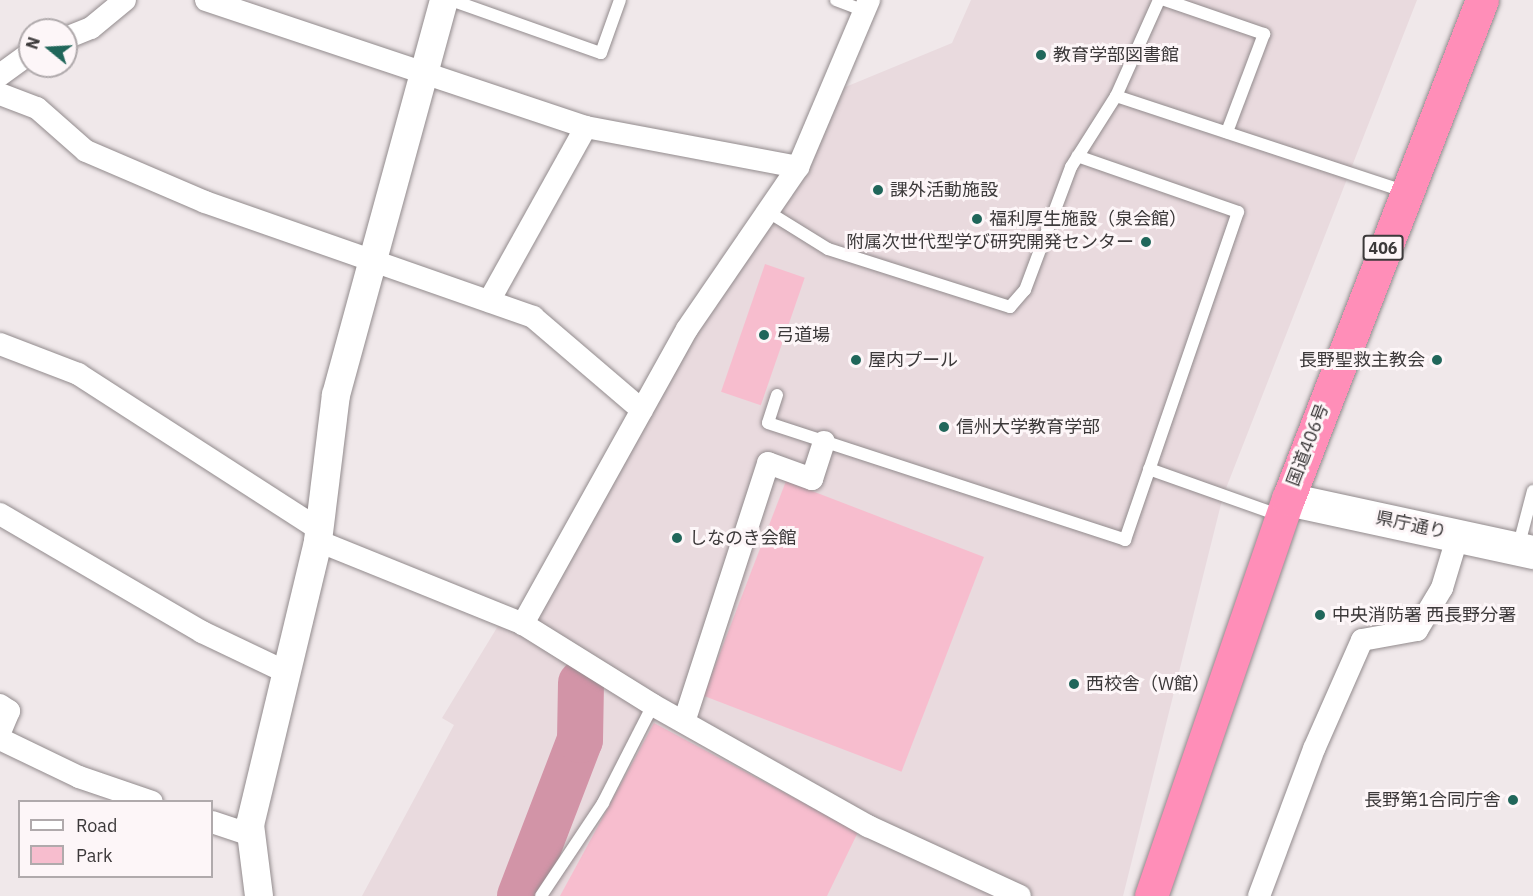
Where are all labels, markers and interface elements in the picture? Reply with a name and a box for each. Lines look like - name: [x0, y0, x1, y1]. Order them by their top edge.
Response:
- north arrow: [18, 18, 78, 78]
- text: N: [21, 34, 44, 52]
- place label: 教育学部図書館: [1053, 44, 1179, 66]
- marker: 教育学部図書館: [1034, 48, 1048, 62]
- place label: 課外活動施設: [890, 179, 998, 201]
- marker: 課外活動施設: [871, 183, 885, 197]
- place label: 福利厚生施設（泉会館）: [989, 208, 1187, 230]
- marker: 福利厚生施設（泉会館）: [970, 212, 984, 226]
- place label: 附属次世代型学び研究開発センター: [846, 231, 1134, 253]
- marker: 附属次世代型学び研究開発センター: [1139, 235, 1153, 249]
- road number: 406: [1362, 235, 1404, 261]
- place label: 弓道場: [776, 324, 830, 346]
- marker: 弓道場: [757, 328, 771, 342]
- place label: 屋内プール: [868, 349, 958, 371]
- place label: 長野聖救主教会: [1299, 349, 1425, 371]
- marker: 屋内プール: [849, 353, 863, 367]
- marker: 長野聖救主教会: [1430, 353, 1444, 367]
- street label: 国道406号: [1282, 401, 1334, 489]
- place label: 信州大学教育学部: [956, 416, 1100, 438]
- marker: 信州大学教育学部: [937, 420, 951, 434]
- street label: 県庁通り: [1374, 507, 1448, 543]
- place label: しなのき会館: [689, 527, 797, 549]
- marker: しなのき会館: [670, 531, 684, 545]
- place label: 中央消防署 西長野分署: [1332, 604, 1516, 626]
- marker: 中央消防署 西長野分署: [1313, 608, 1327, 622]
- place label: 西校舎（W館）: [1086, 673, 1210, 695]
- marker: 西校舎（W館）: [1067, 677, 1081, 691]
- place label: 長野第1合同庁舎: [1364, 789, 1501, 811]
- marker: 長野第1合同庁舎: [1506, 793, 1520, 807]
- legend: [18, 800, 213, 878]
- text: Road: [76, 814, 117, 837]
- text: Park: [76, 844, 112, 867]

